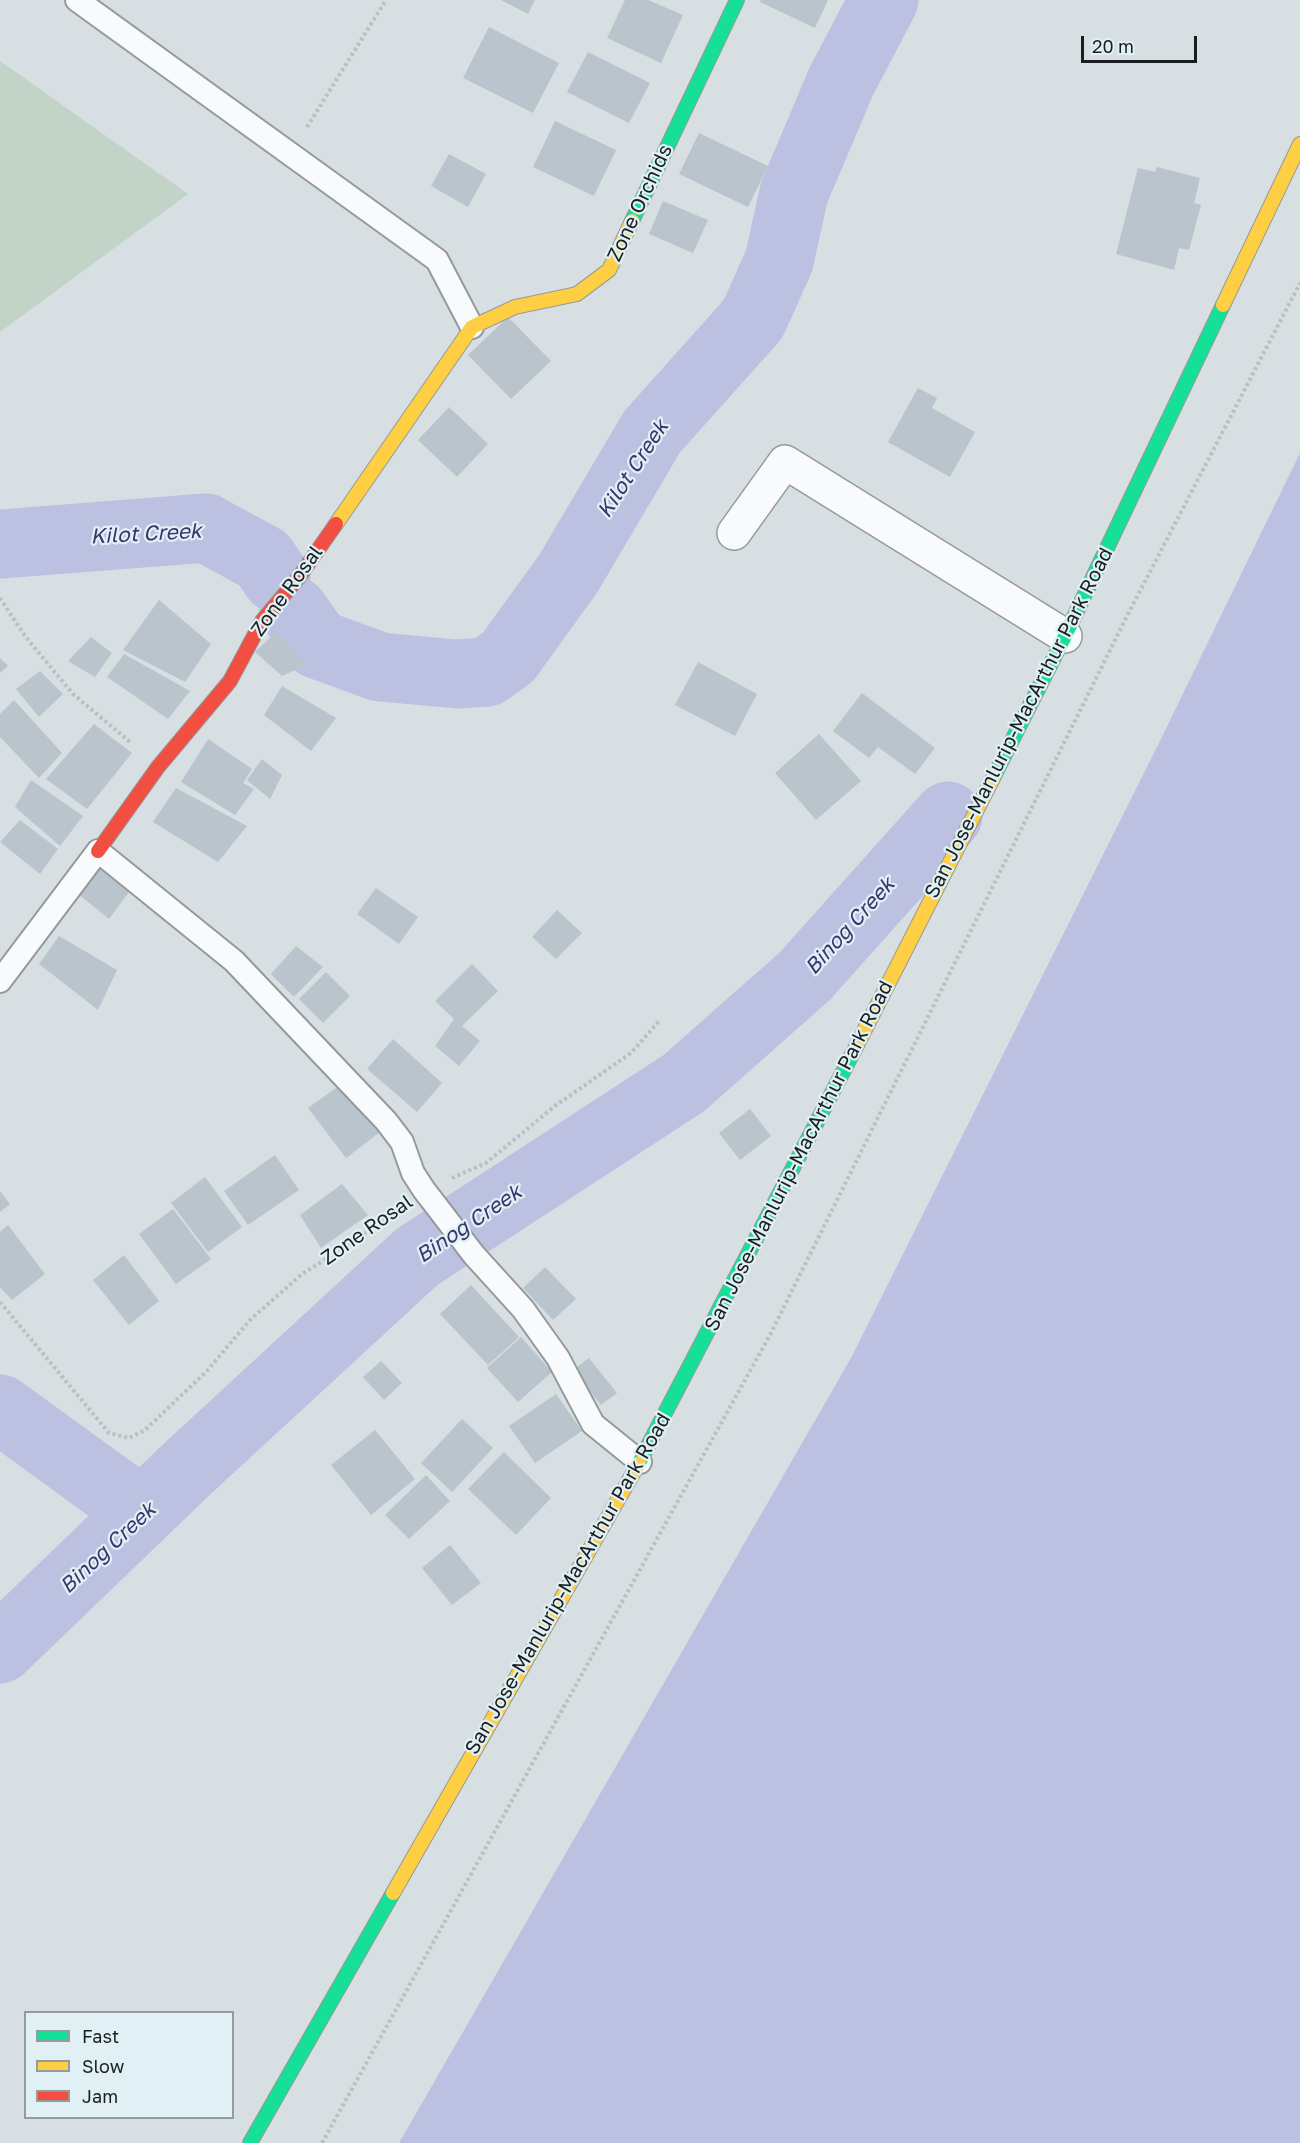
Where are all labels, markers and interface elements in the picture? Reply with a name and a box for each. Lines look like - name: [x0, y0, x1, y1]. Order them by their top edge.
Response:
- scale bar: [1084, 24, 1200, 62]
- text: 20 m: [1092, 35, 1134, 57]
- street label: Zone Orchids: [602, 141, 678, 265]
- water label: Kilot Creek: [592, 415, 674, 523]
- water label: Kilot Creek: [90, 519, 202, 549]
- street label: Zone Rosal: [246, 541, 328, 641]
- street label: San Jose-Manlurip-MacArthur Park Road: [920, 544, 1118, 902]
- water label: Binog Creek: [800, 872, 900, 980]
- street label: San Jose-Manlurip-MacArthur Park Road: [700, 977, 898, 1335]
- water label: Binog Creek: [411, 1179, 527, 1269]
- street label: Zone Rosal: [317, 1190, 417, 1270]
- street label: San Jose-Manlurip-MacArthur Park Road: [460, 1409, 676, 1759]
- water label: Binog Creek: [55, 1497, 161, 1599]
- legend: [24, 2011, 234, 2119]
- text: Fast: [82, 2025, 119, 2047]
- text: Slow: [82, 2055, 124, 2077]
- text: Jam: [82, 2085, 118, 2107]

